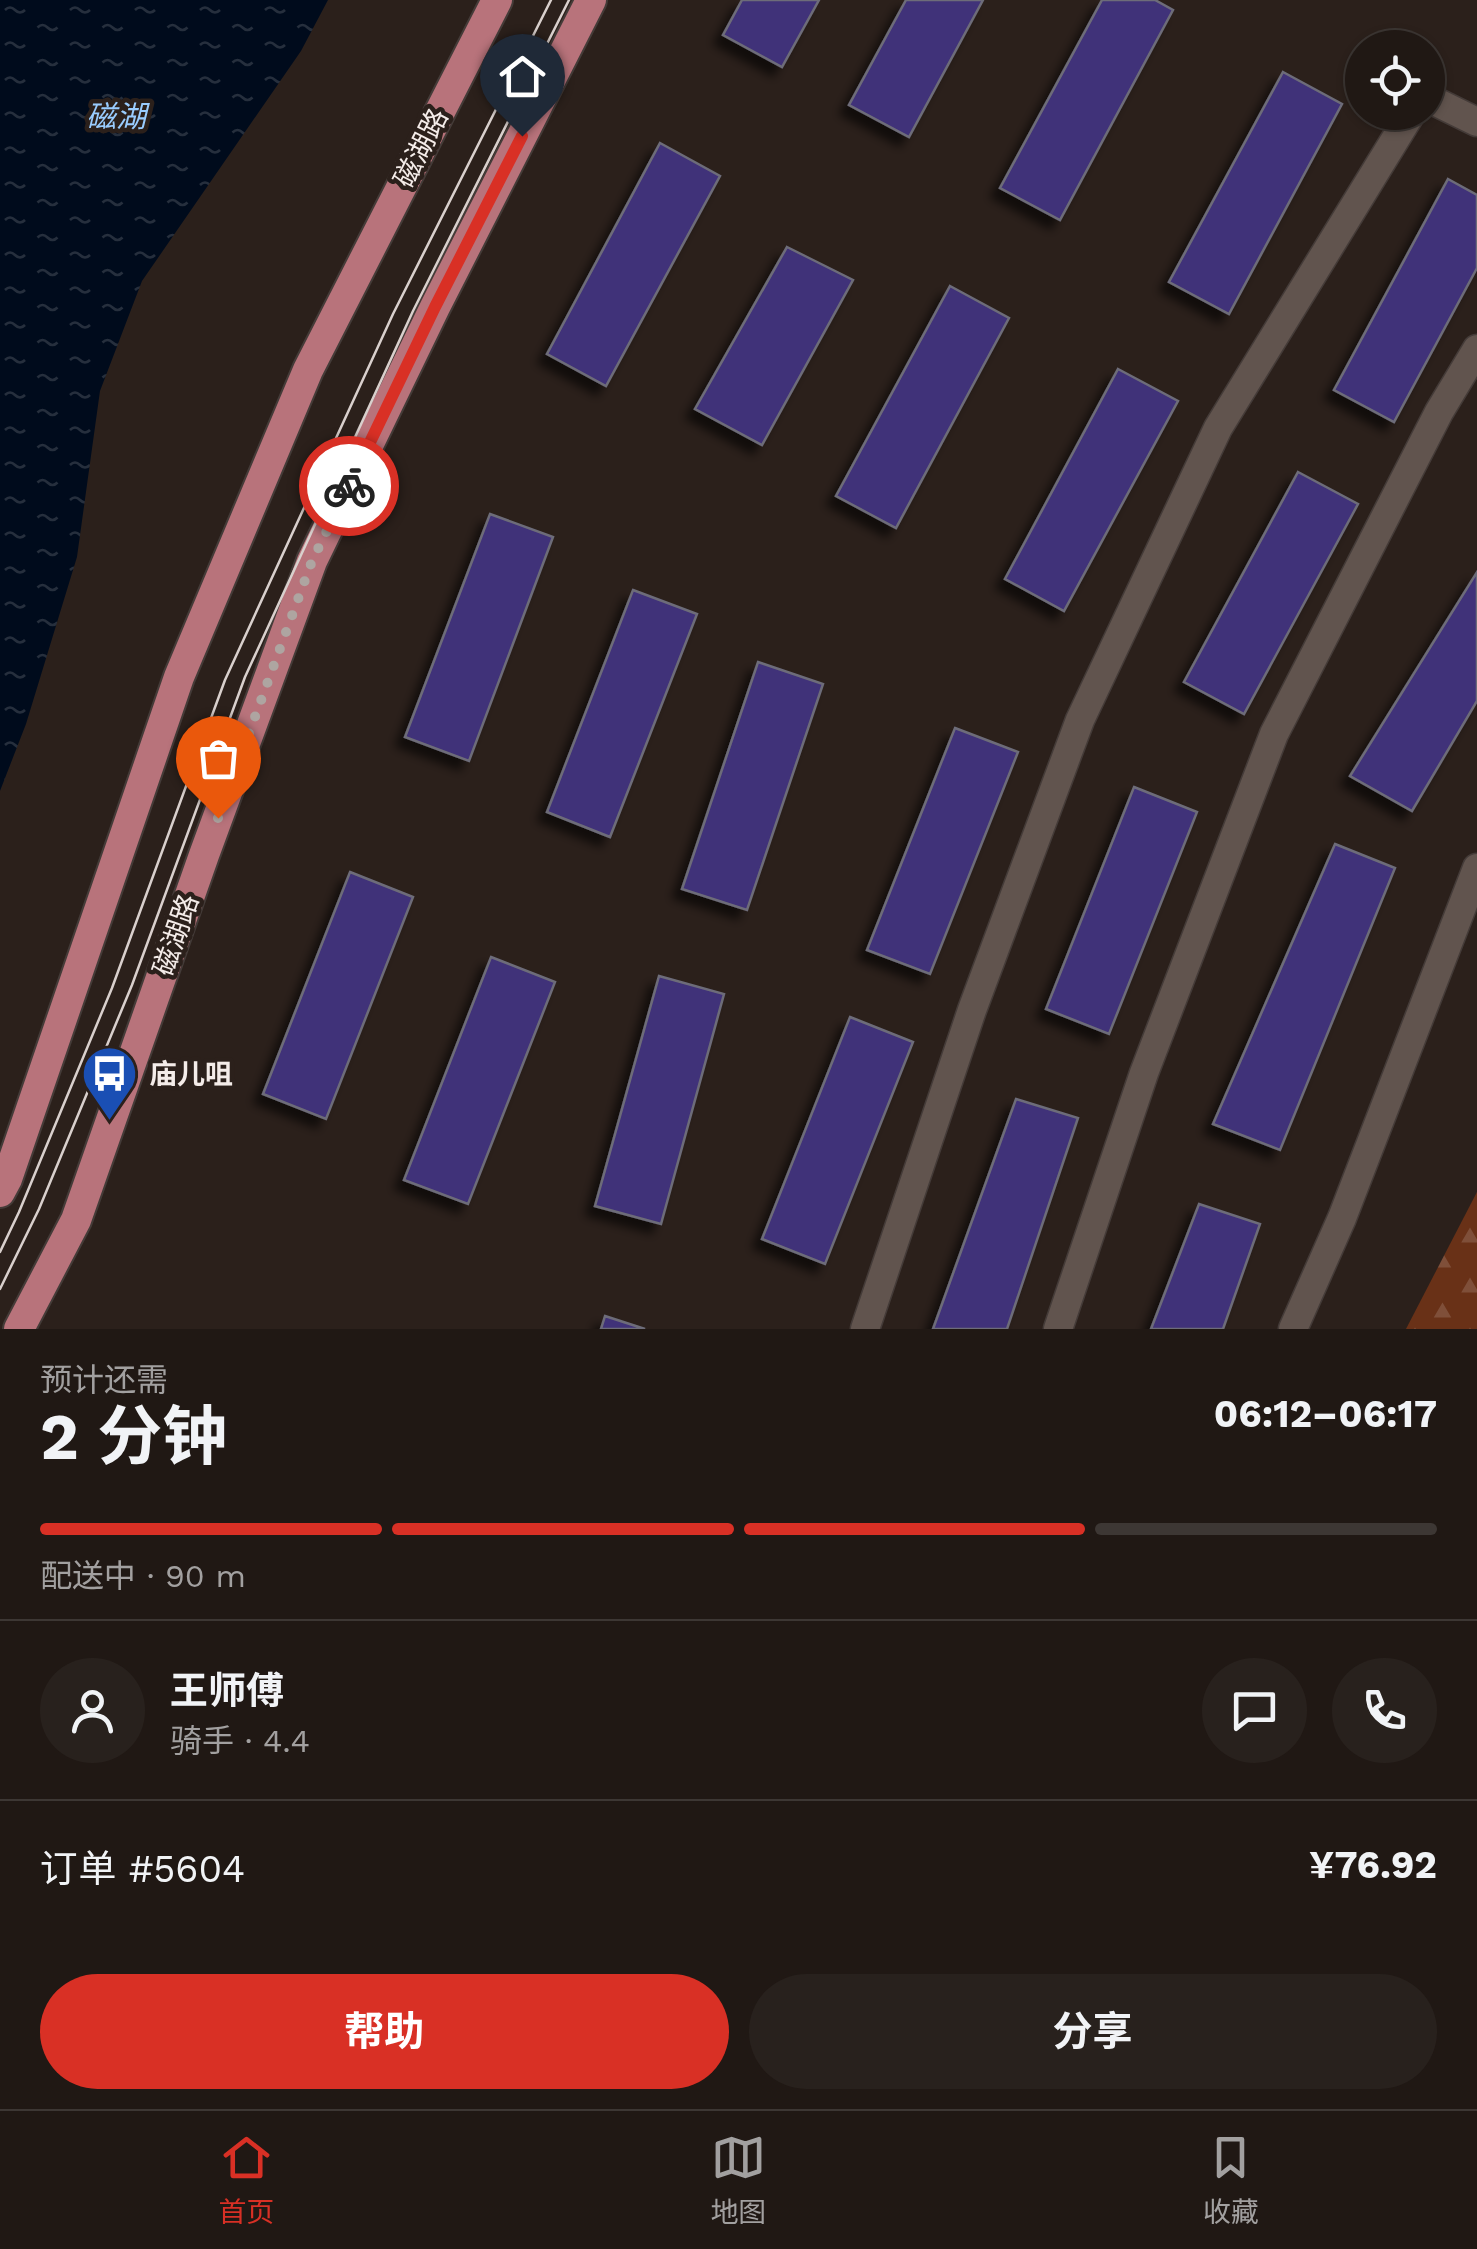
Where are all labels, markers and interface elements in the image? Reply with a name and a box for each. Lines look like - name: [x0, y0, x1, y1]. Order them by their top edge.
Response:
- map controls: [1345, 30, 1445, 130]
- button: locate: [1345, 30, 1445, 130]
- pin: [480, 34, 565, 137]
- icon: home: [495, 49, 550, 104]
- water label: 磁湖: [86, 99, 150, 134]
- street label: 磁湖路: [387, 103, 455, 193]
- courier: [299, 436, 399, 536]
- icon: bike: [322, 459, 377, 514]
- pin: [176, 716, 261, 819]
- icon: bag: [191, 731, 246, 786]
- street label: 磁湖路: [147, 890, 205, 980]
- bus stop icon: 庙儿咀: [80, 1044, 140, 1123]
- place label: 庙儿咀: [149, 1058, 233, 1091]
- text: 预计还需: [40, 1361, 168, 1399]
- text: 06:12–06:17: [1214, 1392, 1437, 1436]
- text: 2 分钟: [40, 1399, 227, 1475]
- text: 配送中 · 90 m: [40, 1557, 246, 1595]
- button: person: [40, 1658, 145, 1763]
- button: chat: [1202, 1658, 1307, 1763]
- button: phone: [1332, 1658, 1437, 1763]
- text: 王师傅: [170, 1669, 284, 1713]
- text: 骑手 · 4.4: [170, 1722, 310, 1760]
- text: ¥76.92: [1309, 1843, 1437, 1887]
- text: 订单 #5604: [40, 1847, 245, 1891]
- button: 帮助: [40, 1974, 729, 2089]
- button: 分享: [749, 1974, 1437, 2089]
- tab: 首页: [218, 2130, 274, 2230]
- tab: 地图: [710, 2130, 767, 2230]
- tab: 收藏: [1203, 2130, 1259, 2230]

